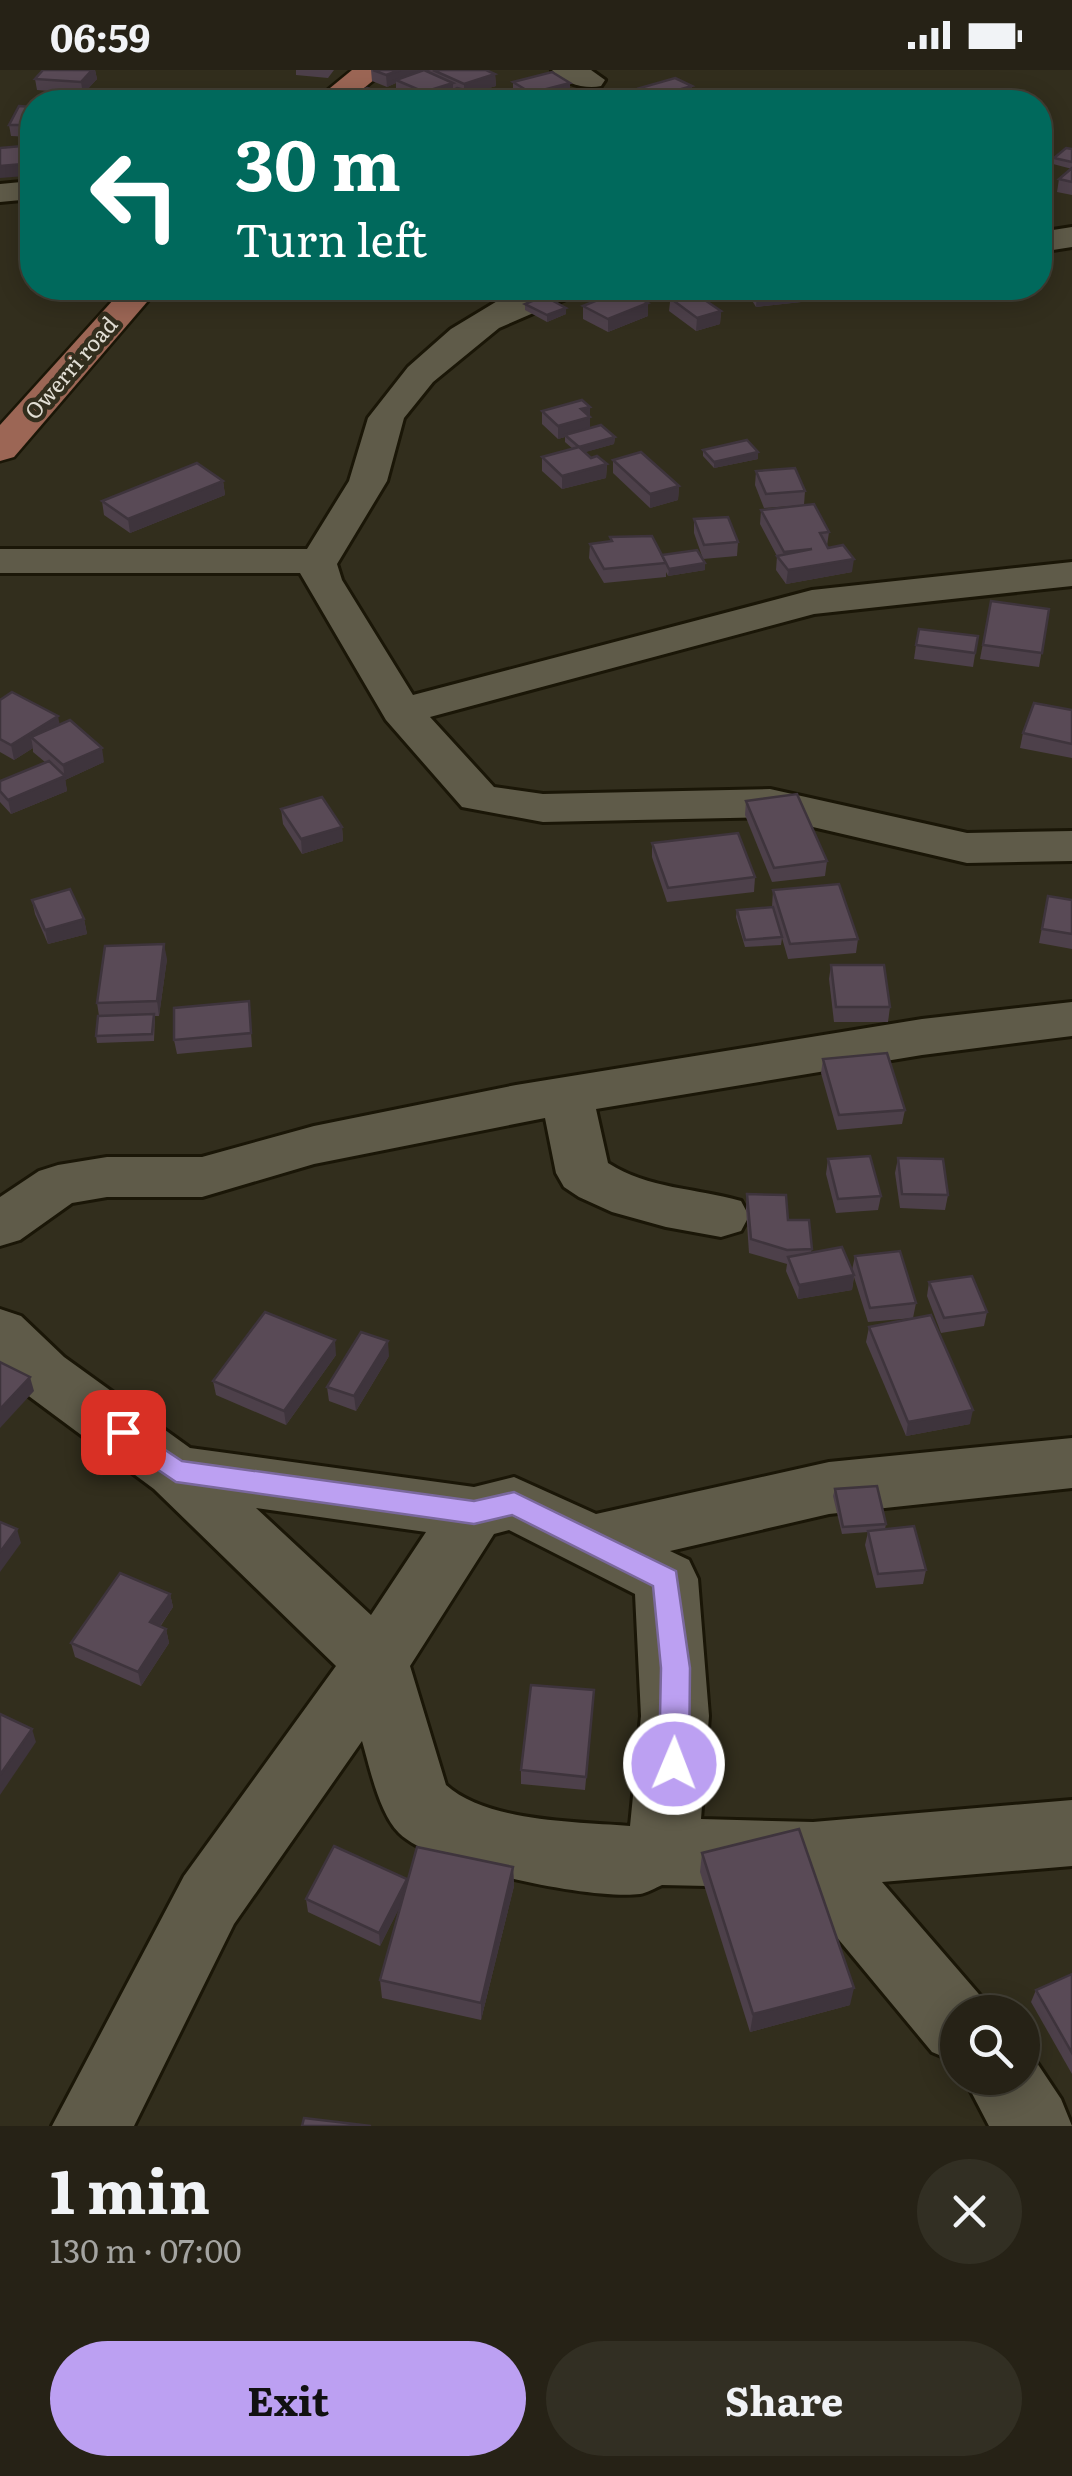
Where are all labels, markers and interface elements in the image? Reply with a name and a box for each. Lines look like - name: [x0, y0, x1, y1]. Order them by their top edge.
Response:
- text: 06:59: [50, 7, 150, 64]
- text: 30 m: [235, 109, 401, 213]
- icon: left: [70, 130, 200, 260]
- text: Turn left: [235, 204, 427, 271]
- street label: Owerri road: [16, 308, 124, 426]
- pin: [81, 1390, 166, 1475]
- icon: arrive: [96, 1405, 151, 1460]
- position arrow: [622, 1712, 726, 1816]
- map controls: [940, 1995, 1040, 2095]
- button: search: [940, 1995, 1040, 2095]
- text: 1 min: [50, 2143, 210, 2232]
- button: close: [917, 2159, 1022, 2264]
- text: 130 m · 07:00: [50, 2225, 242, 2273]
- button: Exit: [50, 2341, 526, 2456]
- button: Share: [546, 2341, 1022, 2456]

